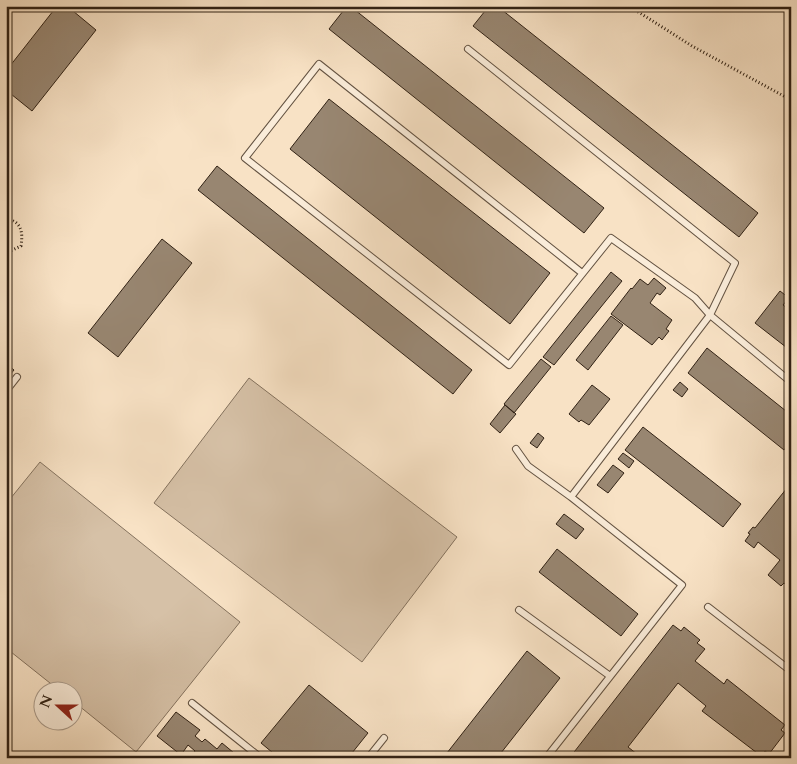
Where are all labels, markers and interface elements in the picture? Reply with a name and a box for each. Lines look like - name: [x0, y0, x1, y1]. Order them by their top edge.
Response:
- north arrow: [32, 682, 82, 732]
- text: N: [35, 692, 57, 711]

